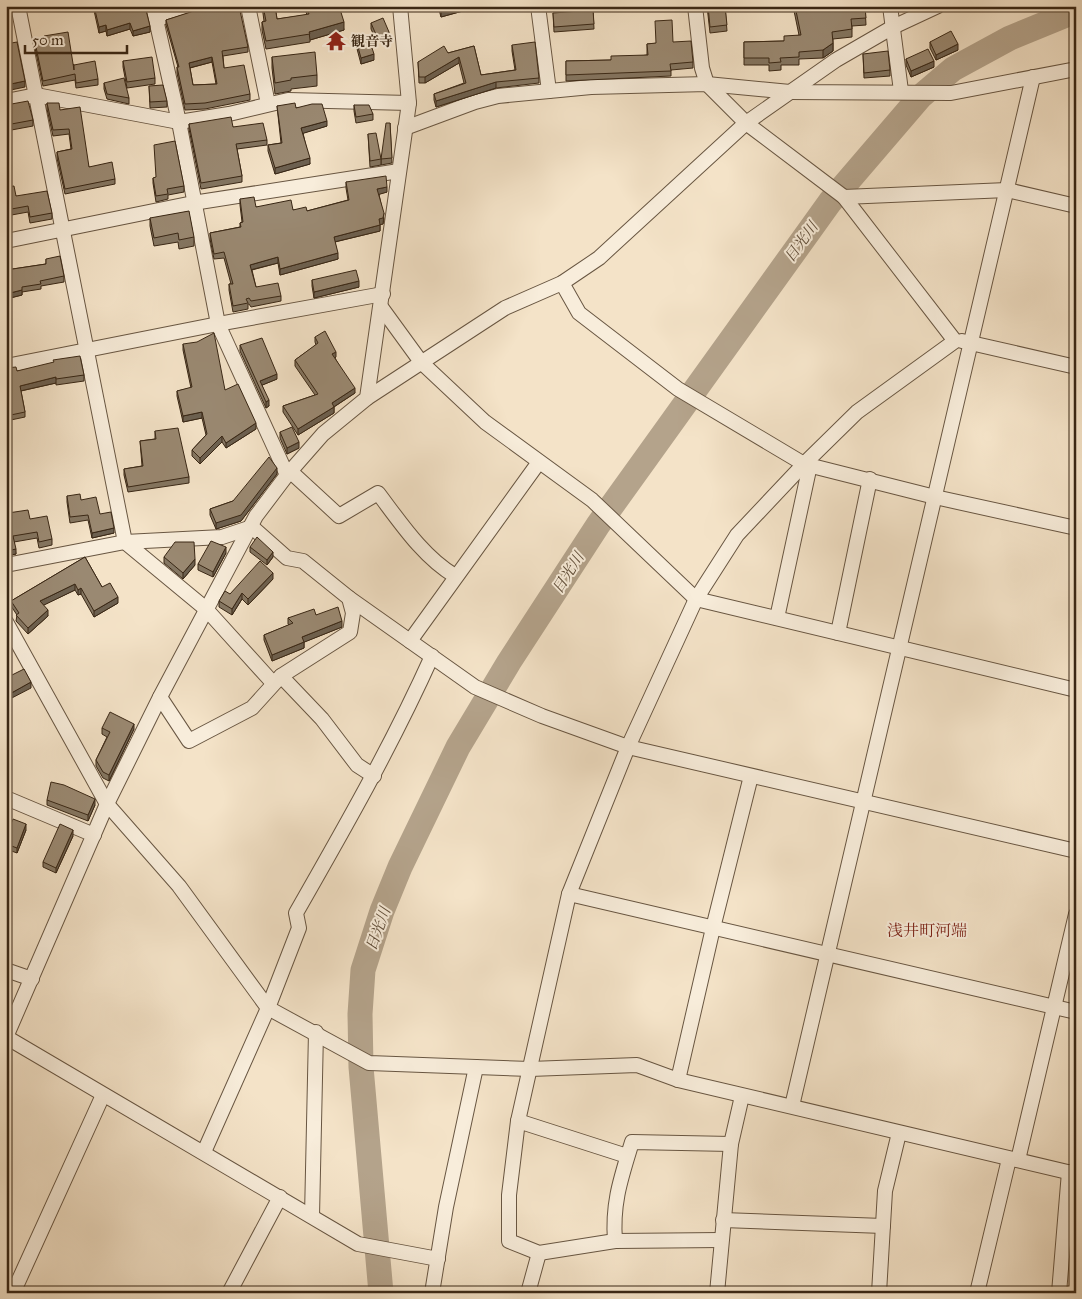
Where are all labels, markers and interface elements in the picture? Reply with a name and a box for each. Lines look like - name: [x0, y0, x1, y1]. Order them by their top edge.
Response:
- scale bar: [25, 22, 128, 54]
- temple icon: 観音寺: [325, 30, 347, 52]
- text: 50 m: [32, 31, 64, 49]
- place label: 観音寺: [351, 33, 393, 50]
- water label: 日光川: [780, 217, 823, 265]
- water label: 日光川: [548, 547, 589, 597]
- water label: 日光川: [362, 903, 395, 953]
- district label: 浅井町河端: [887, 921, 967, 940]

